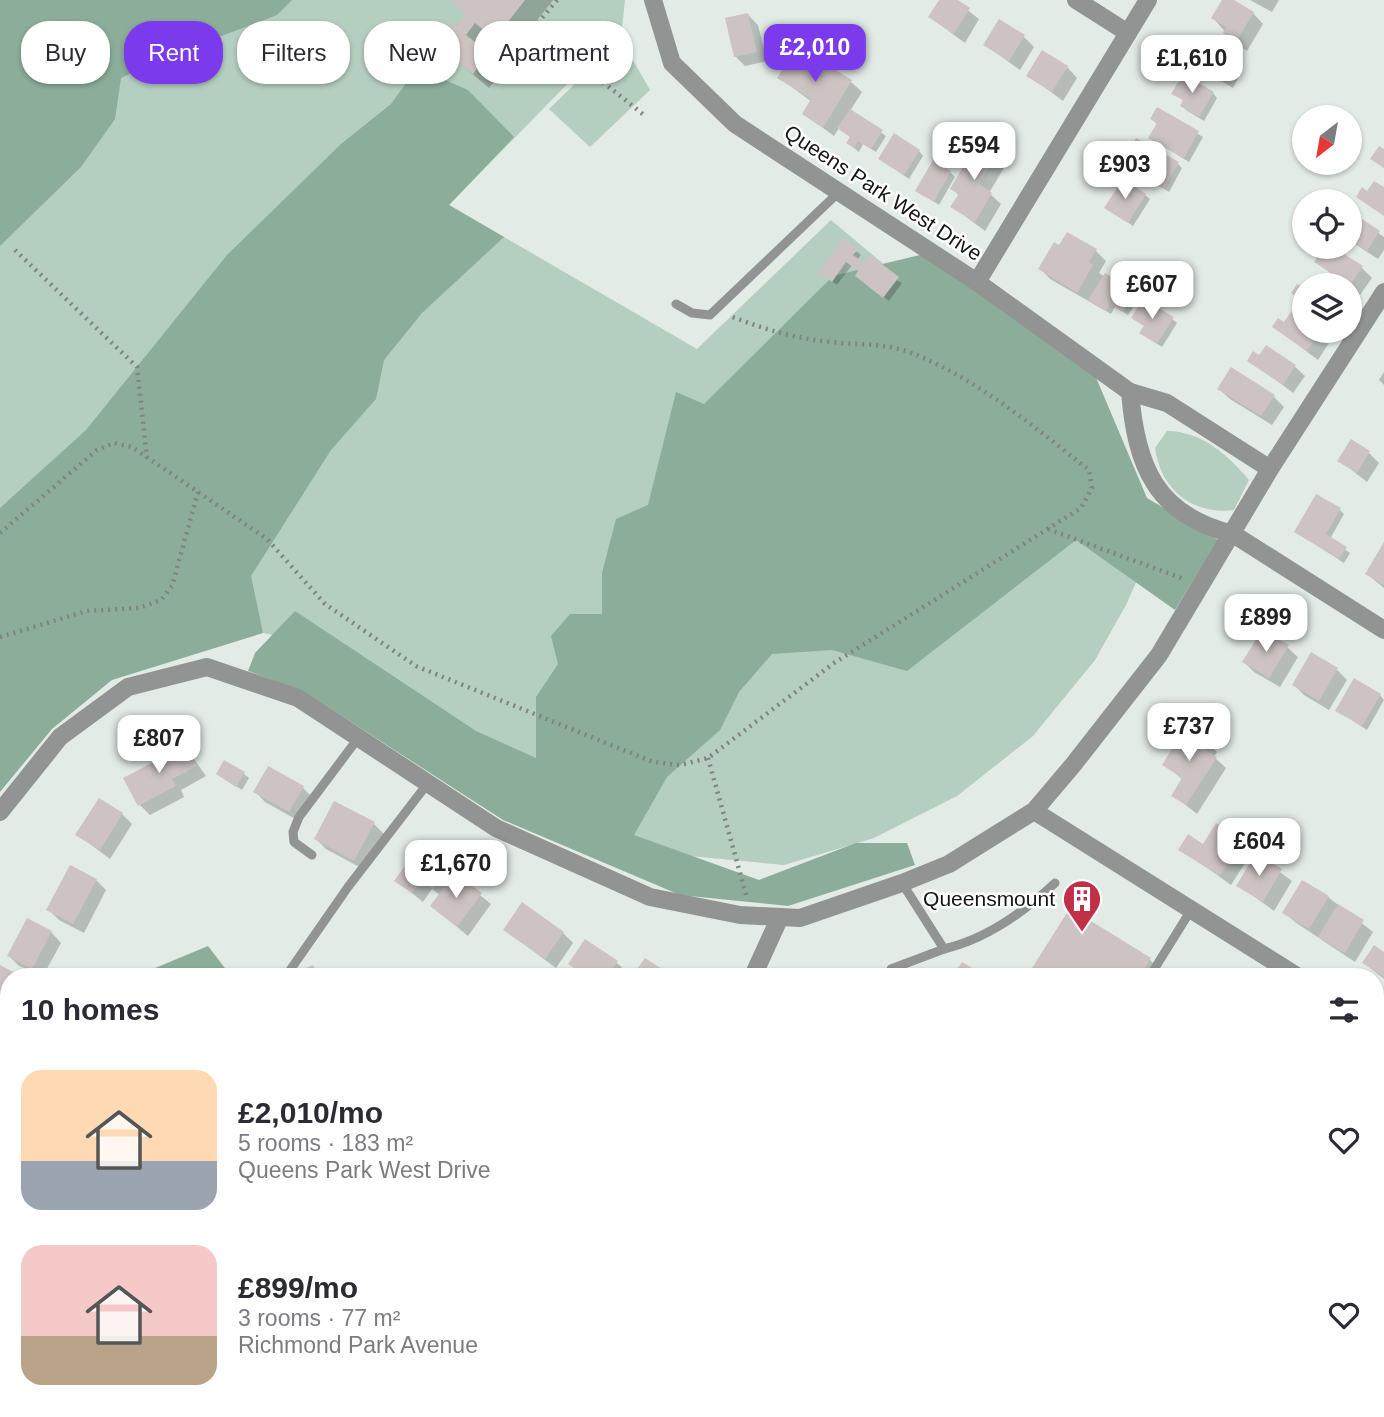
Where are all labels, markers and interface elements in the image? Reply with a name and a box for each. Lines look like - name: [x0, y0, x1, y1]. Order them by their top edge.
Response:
- chip: Buy: [21, 21, 110, 84]
- chip: Rent: [124, 21, 223, 84]
- chip: Filters: [237, 21, 350, 84]
- chip: New: [364, 21, 460, 84]
- chip: Apartment: [474, 21, 633, 84]
- pin: £2,010: [758, 24, 872, 84]
- text: £2,010: [780, 34, 850, 60]
- pin: £1,610: [1135, 36, 1249, 95]
- text: £1,610: [1157, 45, 1227, 71]
- north arrow: [1292, 105, 1362, 175]
- map controls: [1292, 105, 1362, 343]
- street label: Queens Park West Drive: [780, 120, 986, 265]
- pin: £594: [933, 122, 1015, 182]
- text: £594: [948, 132, 1000, 158]
- pin: £903: [1084, 142, 1166, 201]
- text: £903: [1099, 151, 1151, 177]
- button: locate: [1292, 189, 1362, 259]
- pin: £607: [1111, 262, 1193, 321]
- text: £607: [1126, 271, 1178, 297]
- button: layers: [1292, 273, 1362, 343]
- pin: £899: [1225, 594, 1307, 654]
- text: £899: [1240, 604, 1292, 630]
- pin: £737: [1148, 704, 1230, 763]
- text: £737: [1163, 713, 1215, 739]
- pin: £807: [118, 716, 200, 775]
- text: £807: [133, 725, 185, 751]
- pin: £604: [1218, 818, 1300, 878]
- text: £604: [1233, 828, 1285, 854]
- pin: £1,670: [399, 841, 513, 900]
- text: £1,670: [421, 850, 491, 876]
- building icon: Queensmount: [1061, 878, 1103, 933]
- place label: Queensmount: [923, 887, 1055, 910]
- icon: filters: [1325, 991, 1363, 1029]
- text: 10 homes: [21, 993, 159, 1026]
- text: £2,010/mo: [238, 1096, 383, 1129]
- icon: home: [77, 1098, 161, 1182]
- icon: heart: [1325, 1121, 1363, 1159]
- text: 5 rooms · 183 m²: [238, 1130, 413, 1156]
- text: Queens Park West Drive: [238, 1157, 491, 1183]
- text: £899/mo: [238, 1271, 358, 1304]
- icon: home: [77, 1273, 161, 1357]
- icon: heart: [1325, 1296, 1363, 1334]
- text: 3 rooms · 77 m²: [238, 1305, 400, 1331]
- text: Richmond Park Avenue: [238, 1332, 478, 1358]

